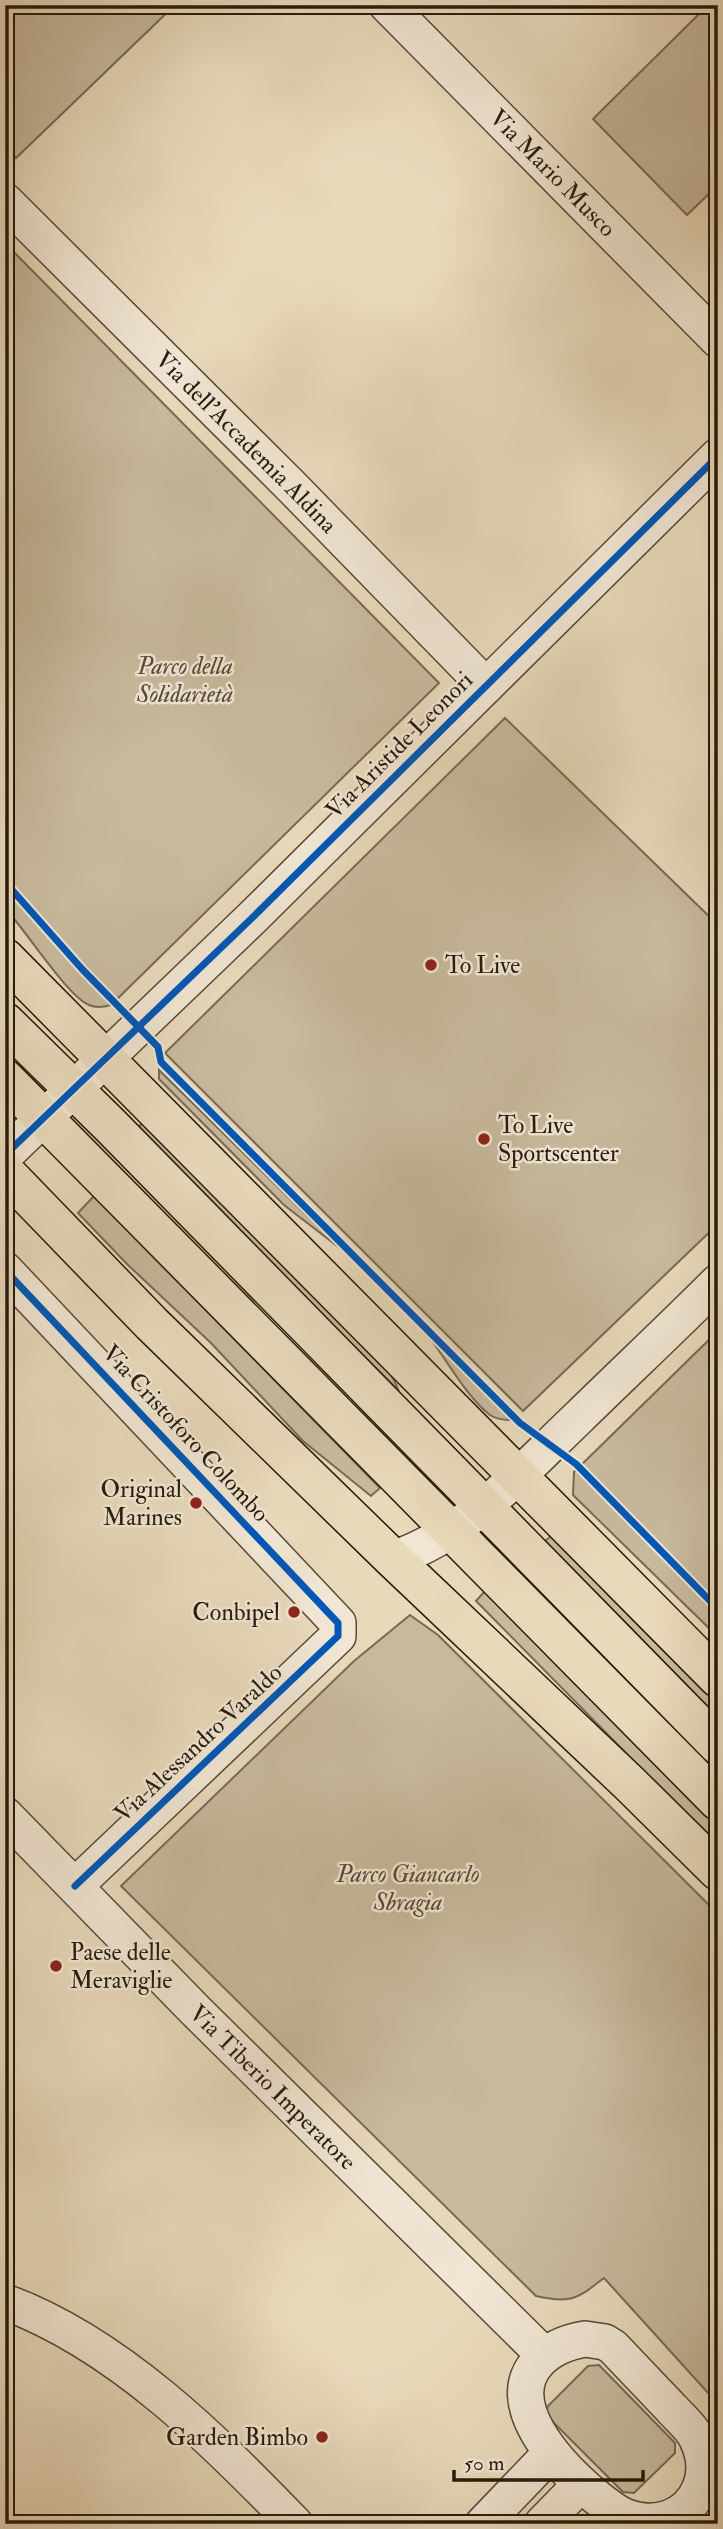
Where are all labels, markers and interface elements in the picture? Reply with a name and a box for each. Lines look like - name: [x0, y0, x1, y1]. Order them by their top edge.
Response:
- street label: Via Mario Musco: [483, 103, 622, 244]
- street label: Via dell'Accademia Aldina: [148, 344, 344, 541]
- park label: Parco della Solidarietà: [136, 651, 233, 710]
- street label: Via Aristide Leonori: [319, 665, 480, 826]
- place label: To Live: [445, 950, 520, 981]
- marker: To Live: [423, 957, 439, 973]
- place label: To Live Sportscenter: [498, 1110, 619, 1169]
- marker: To Live Sportscenter: [476, 1131, 492, 1147]
- street label: Via Cristoforo Colombo: [95, 1338, 276, 1529]
- place label: Original Marines: [101, 1474, 182, 1533]
- marker: Original Marines: [188, 1495, 204, 1511]
- place label: Conbipel: [192, 1597, 280, 1628]
- marker: Conbipel: [286, 1604, 302, 1620]
- street label: Via Alessandro Varaldo: [108, 1658, 289, 1829]
- park label: Parco Giancarlo Sbragia: [335, 1859, 480, 1918]
- place label: Paese delle Meraviglie: [70, 1937, 172, 1996]
- marker: Paese delle Meraviglie: [48, 1958, 64, 1974]
- street label: Via Tiberio Imperatore: [182, 1998, 363, 2177]
- place label: Garden Bimbo: [166, 2422, 308, 2453]
- marker: Garden Bimbo: [314, 2429, 330, 2445]
- scale bar: [454, 2438, 642, 2482]
- text: 50 m: [464, 2450, 505, 2477]

